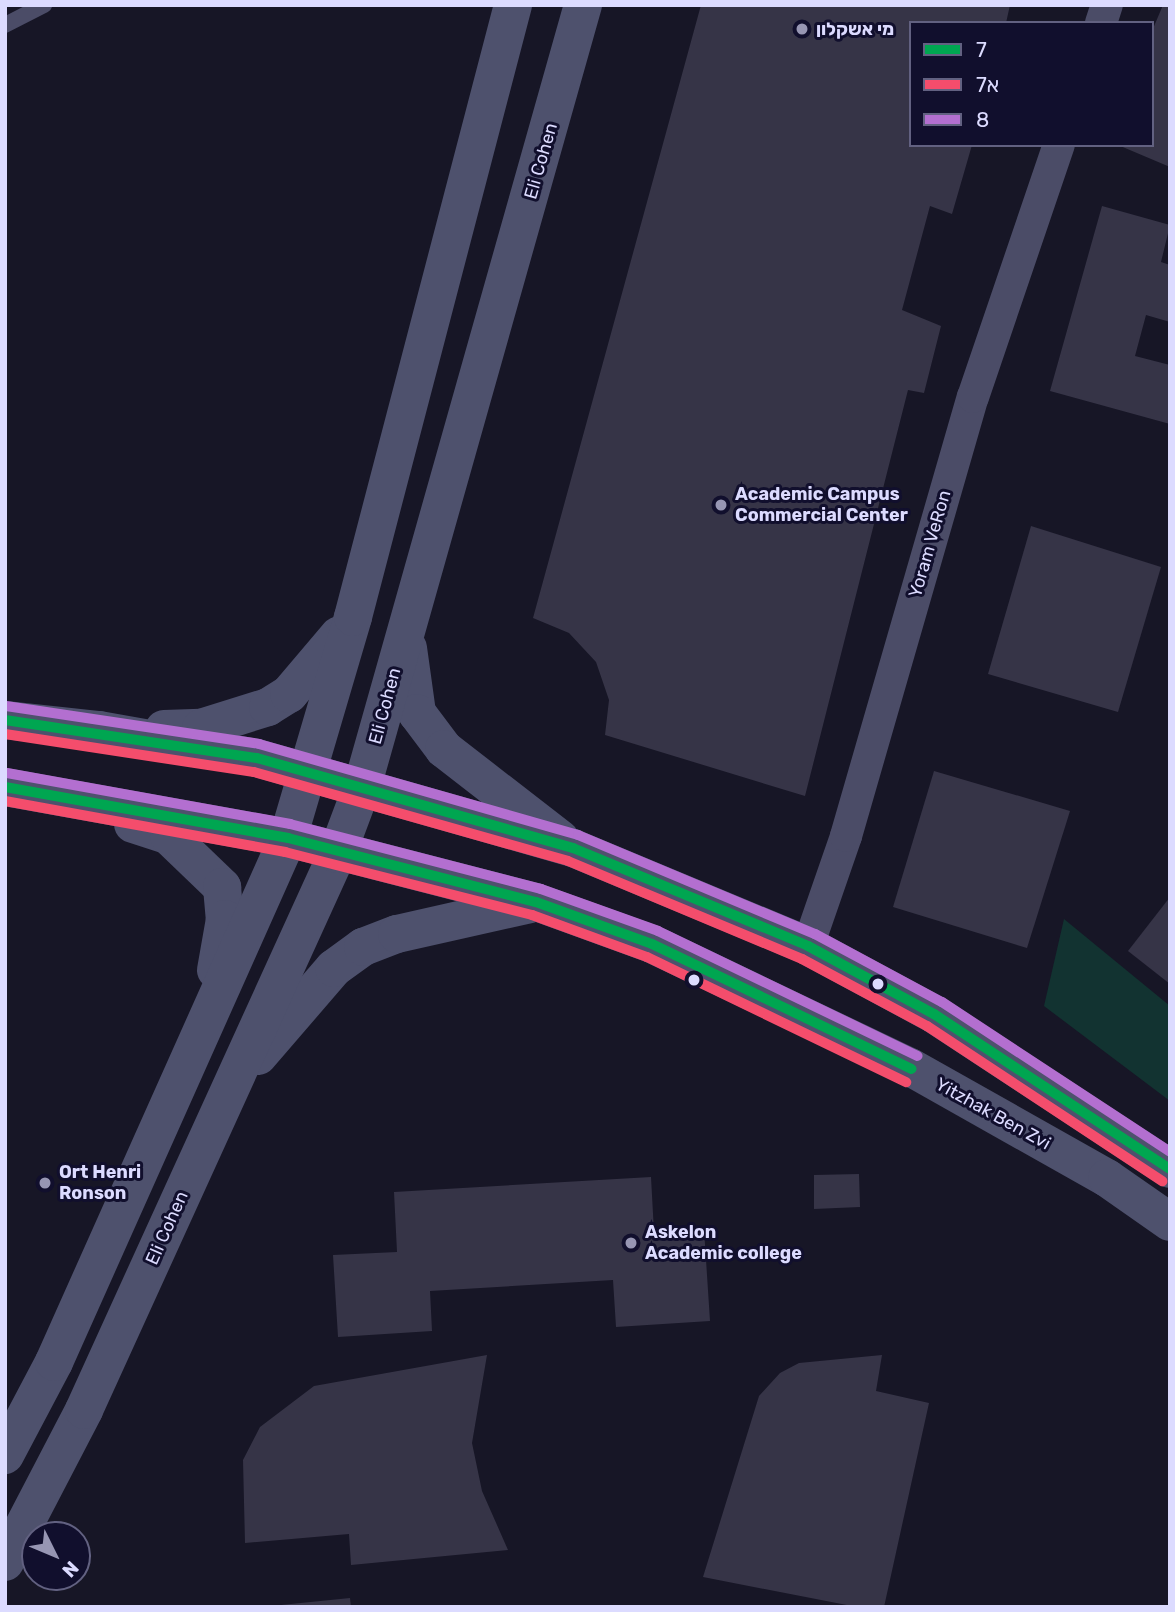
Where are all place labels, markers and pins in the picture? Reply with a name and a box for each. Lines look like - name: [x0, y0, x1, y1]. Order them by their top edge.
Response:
- place label: מי אשקלון: [816, 18, 894, 40]
- marker: מי אשקלון: [794, 21, 810, 37]
- place label: Academic Campus Commercial Center: [735, 484, 908, 526]
- marker: Academic Campus Commercial Center: [713, 497, 729, 513]
- unlabelled marker: [687, 973, 701, 987]
- unlabelled marker: [871, 977, 885, 991]
- place label: Ort Henri Ronson: [59, 1162, 141, 1204]
- marker: Ort Henri Ronson: [37, 1175, 53, 1191]
- place label: Askelon Academic college: [645, 1222, 802, 1264]
- marker: Askelon Academic college: [623, 1235, 639, 1251]

